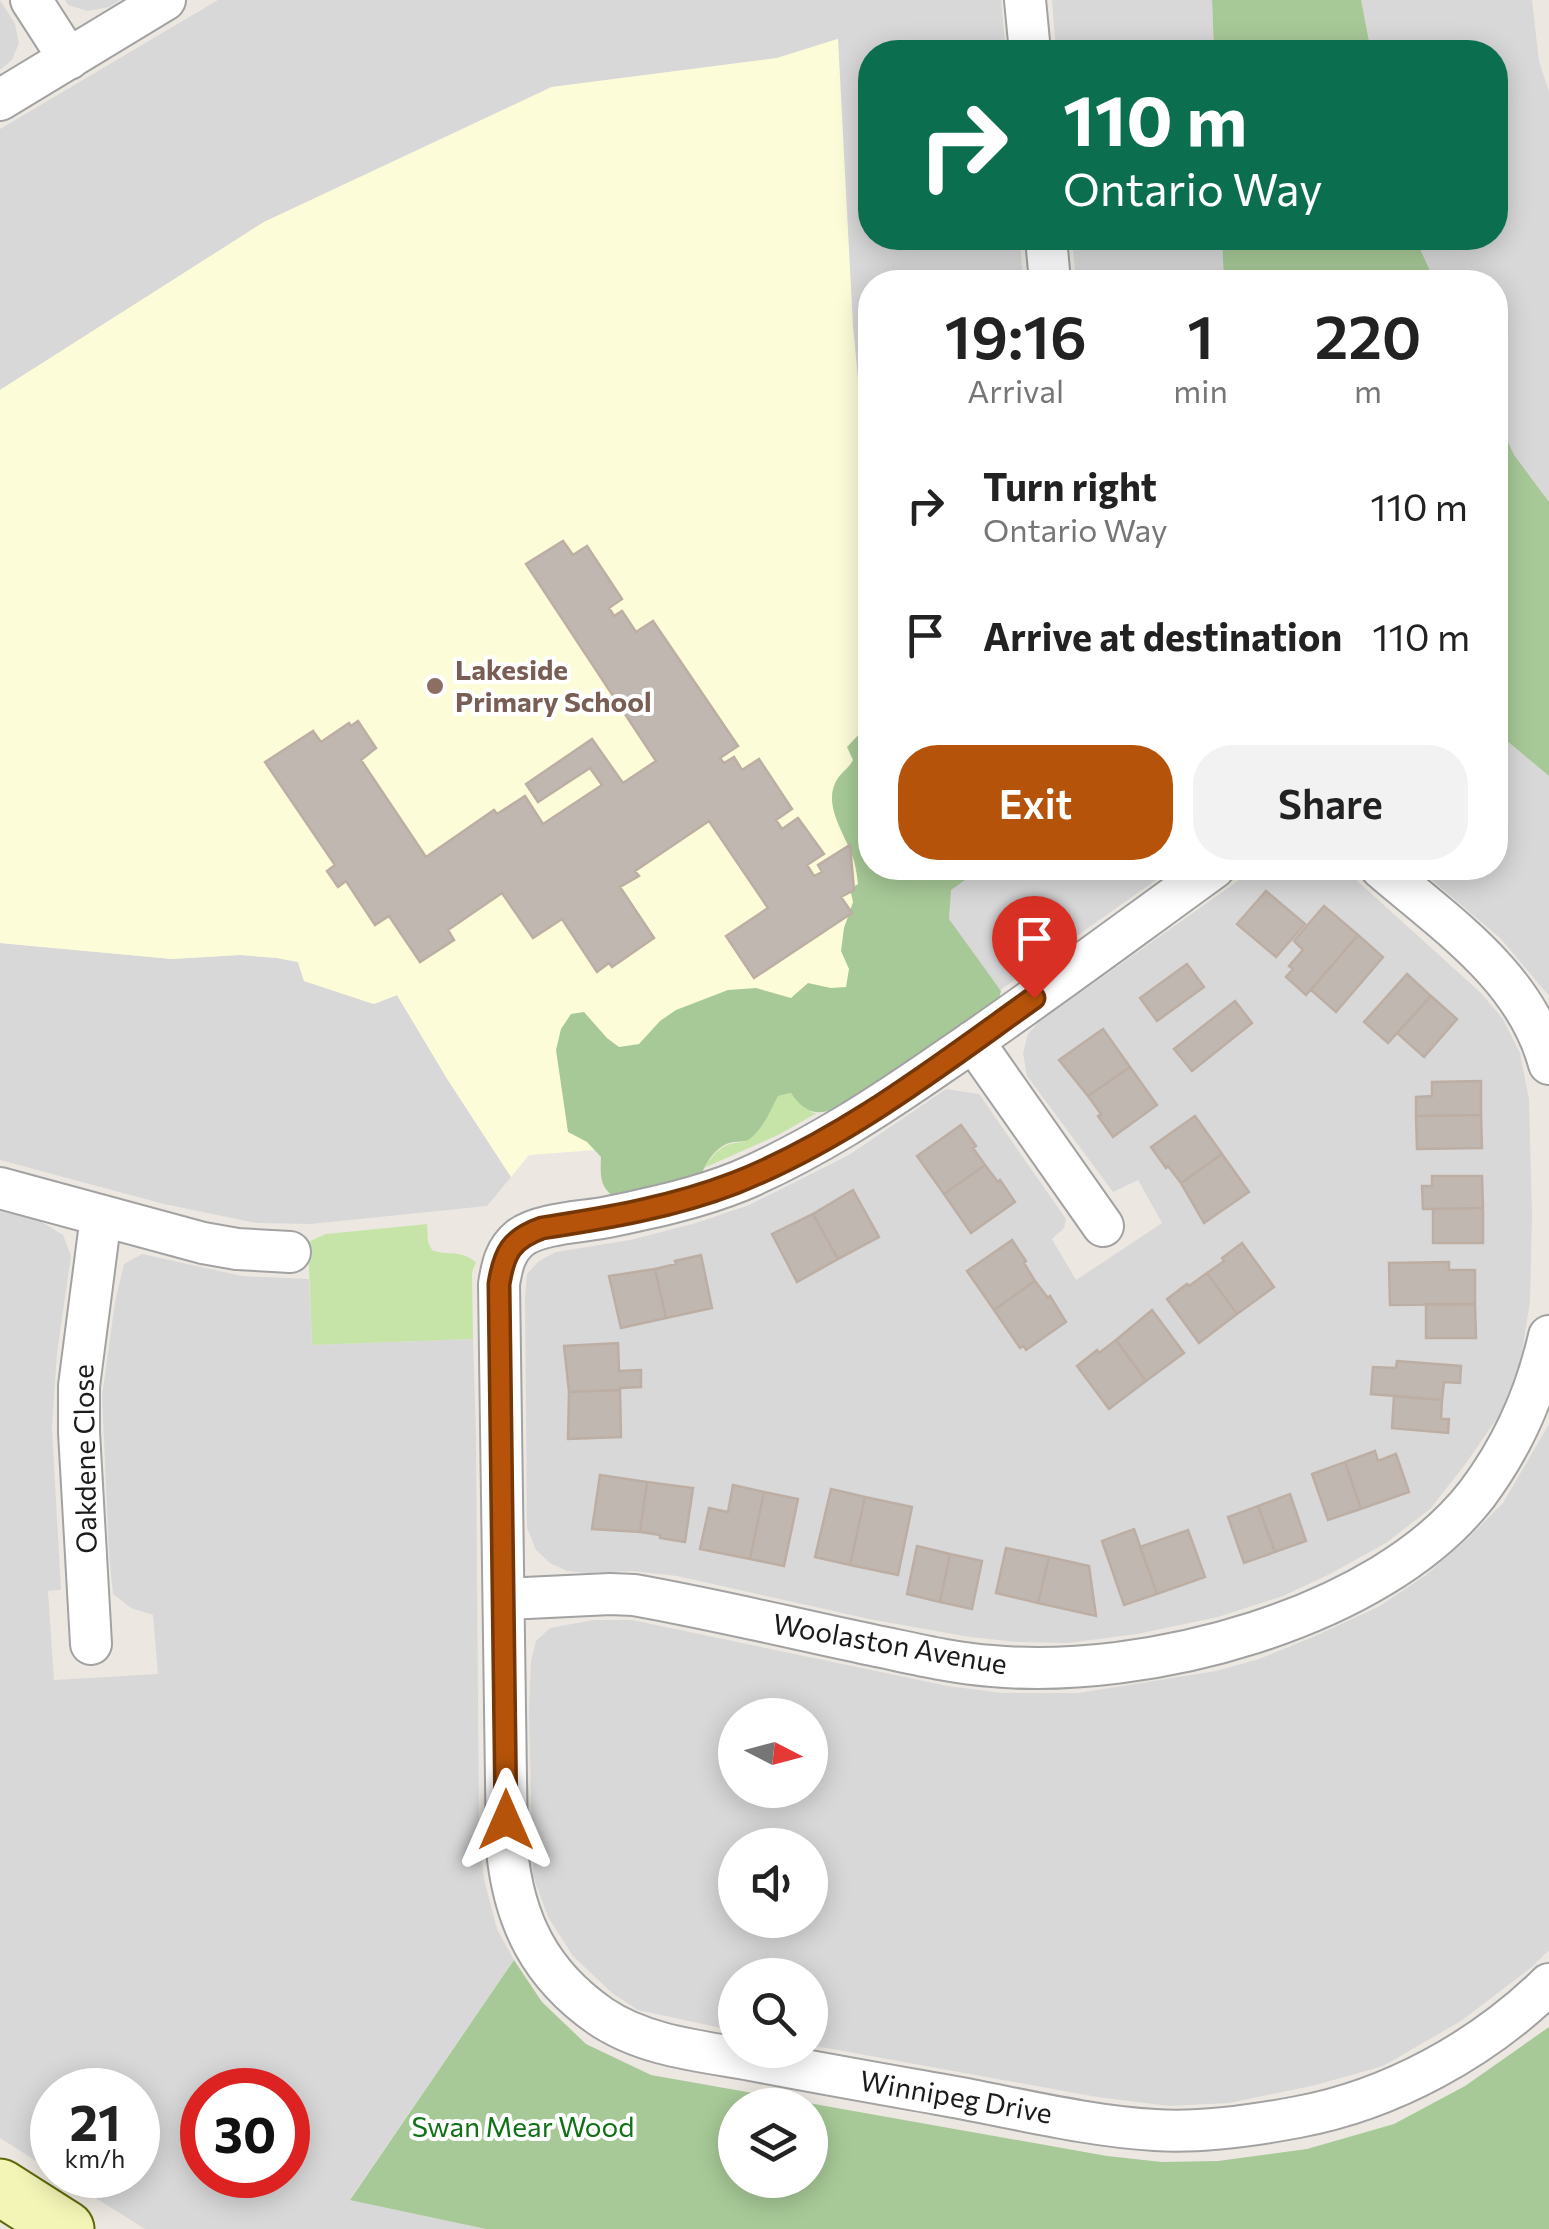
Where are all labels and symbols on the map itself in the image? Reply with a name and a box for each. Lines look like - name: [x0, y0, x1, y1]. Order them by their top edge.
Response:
- place label: Lakeside Primary School: [455, 652, 652, 718]
- marker: Lakeside Primary School: [424, 675, 446, 697]
- pin: [992, 896, 1077, 999]
- street label: Oakdene Close: [65, 1364, 103, 1554]
- street label: Woolaston Avenue: [770, 1606, 1010, 1680]
- north arrow: [718, 1698, 828, 1808]
- position arrow: [454, 1768, 558, 1872]
- street label: Winnipeg Drive: [857, 2062, 1055, 2130]
- speed limit sign: 30: [180, 2068, 310, 2198]
- park label: Swan Mear Wood: [412, 2109, 634, 2143]

